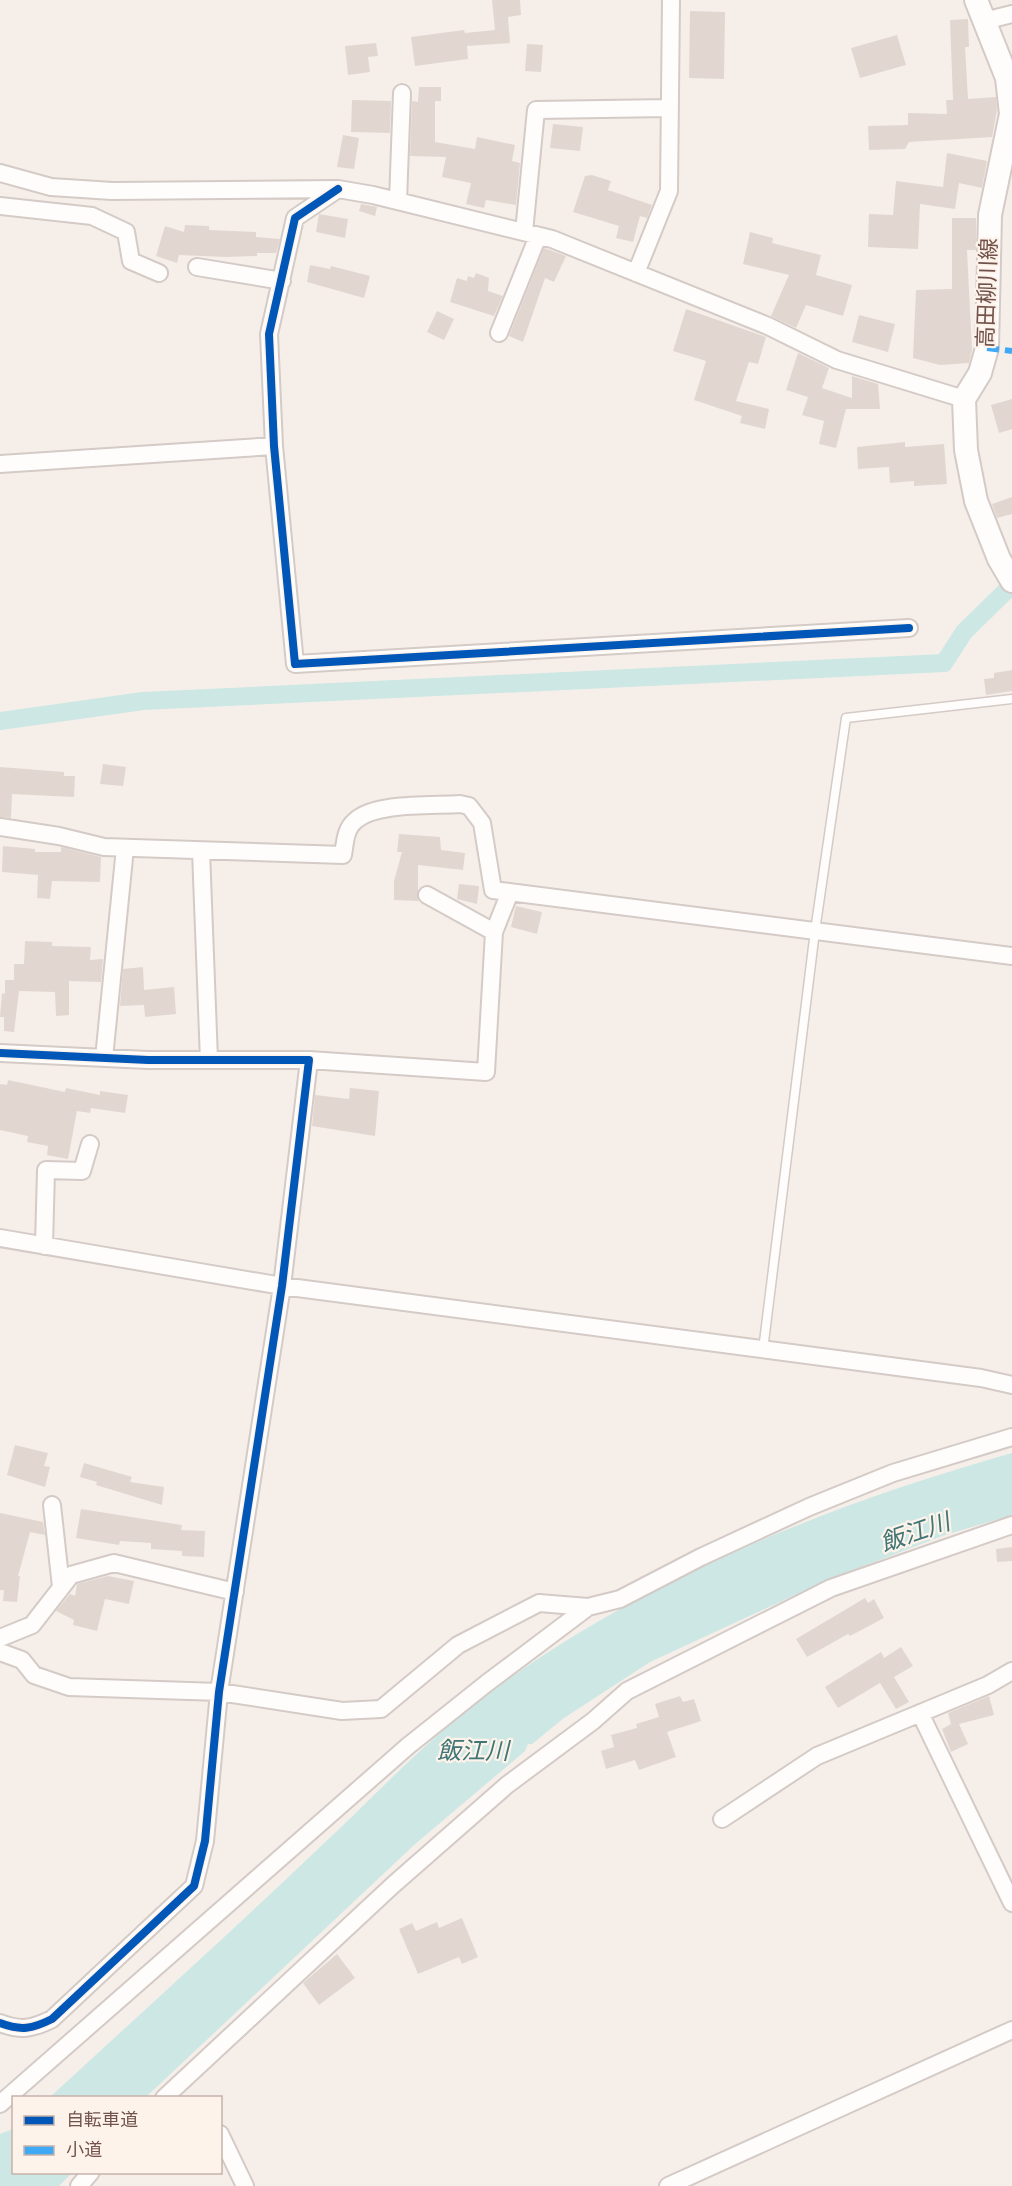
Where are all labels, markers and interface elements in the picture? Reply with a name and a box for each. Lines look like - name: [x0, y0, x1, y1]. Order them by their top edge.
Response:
- street label: 高田柳川線: [972, 238, 1002, 348]
- water label: 飯江川: [876, 1506, 957, 1557]
- water label: 飯江川: [437, 1736, 512, 1765]
- legend: [12, 2096, 222, 2174]
- text: 自転車道: [66, 2109, 138, 2131]
- text: 小道: [66, 2139, 102, 2161]

